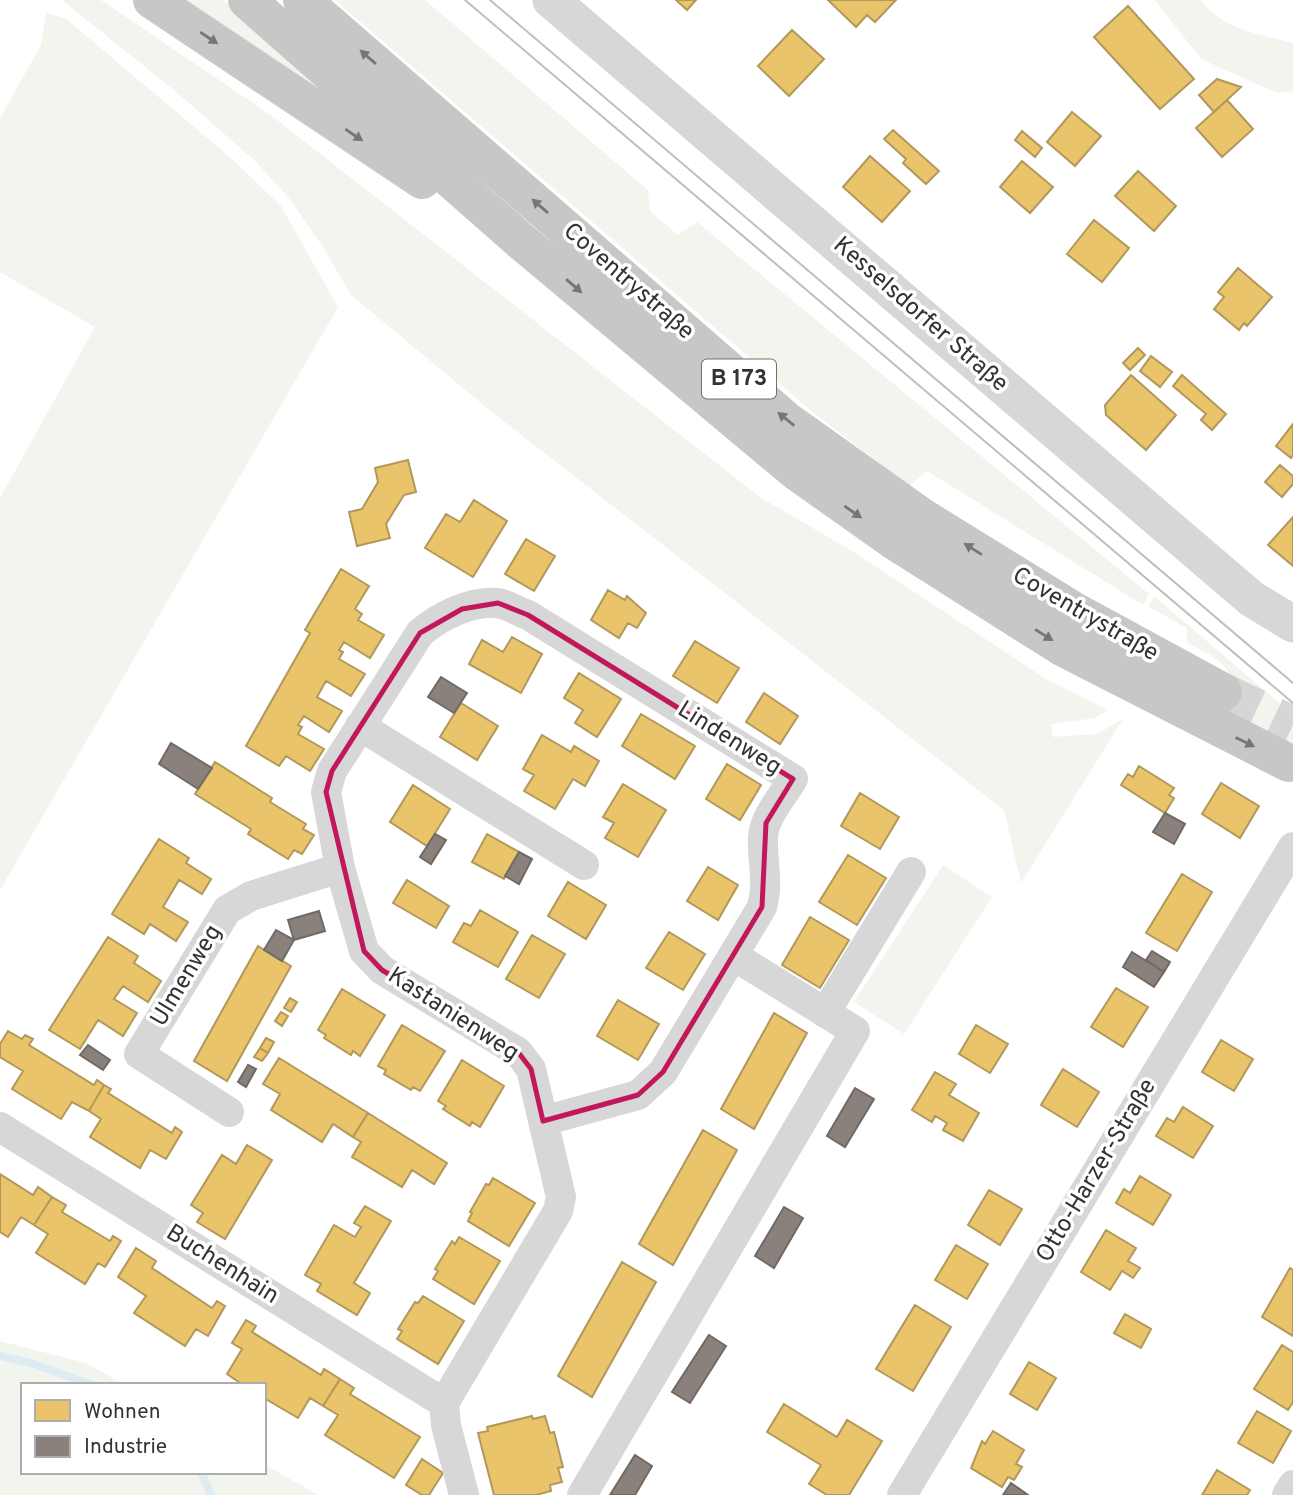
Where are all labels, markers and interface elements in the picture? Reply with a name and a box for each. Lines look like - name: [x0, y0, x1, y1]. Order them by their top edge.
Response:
- one-way arrow: [200, 31, 218, 45]
- one-way arrow: [359, 50, 376, 65]
- one-way arrow: [344, 129, 364, 142]
- one-way arrow: [531, 198, 549, 214]
- street label: Coventrystraße: [556, 217, 700, 347]
- street label: Kesselsdorfer Straße: [826, 231, 1014, 399]
- one-way arrow: [565, 278, 582, 293]
- road number: B 173: [702, 360, 776, 398]
- one-way arrow: [777, 412, 794, 427]
- one-way arrow: [844, 504, 862, 518]
- one-way arrow: [963, 542, 982, 555]
- street label: Coventrystraße: [1006, 561, 1164, 669]
- one-way arrow: [1034, 629, 1053, 642]
- street label: Lindenweg: [671, 695, 787, 783]
- one-way arrow: [1235, 736, 1255, 747]
- street label: Ulmenweg: [145, 920, 229, 1032]
- street label: Kastanienweg: [382, 961, 524, 1069]
- street label: Otto-Harzer-Straße: [1030, 1074, 1164, 1268]
- street label: Buchenhain: [160, 1218, 284, 1312]
- legend: [21, 1383, 266, 1474]
- text: Wohnen: [84, 1399, 161, 1426]
- text: Industrie: [84, 1434, 167, 1461]

